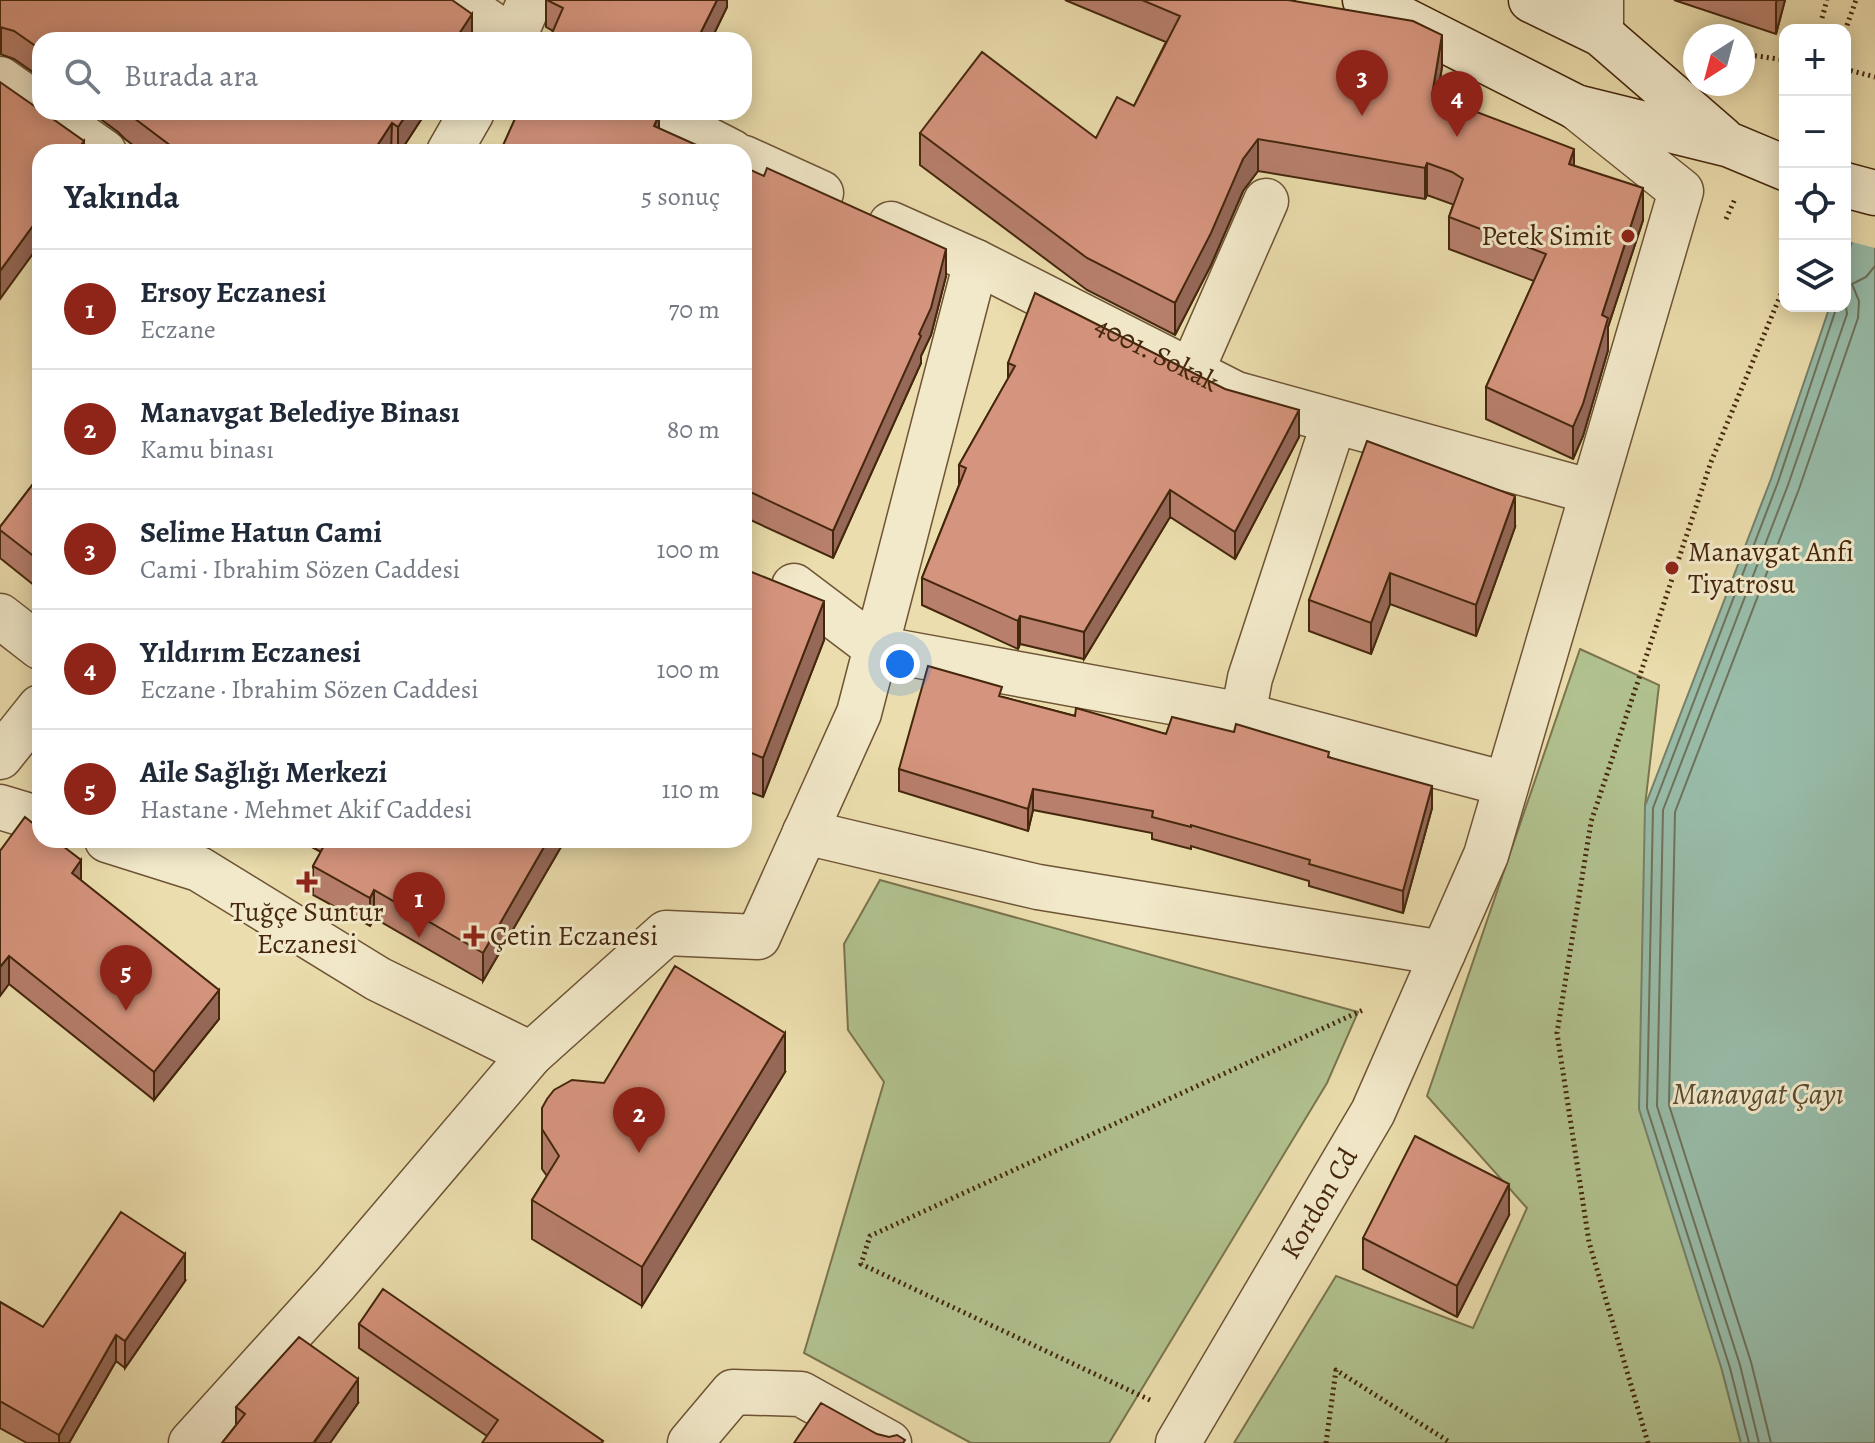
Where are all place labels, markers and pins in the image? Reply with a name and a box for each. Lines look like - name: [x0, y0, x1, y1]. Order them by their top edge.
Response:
- pin: 3: [1336, 50, 1388, 116]
- pin: 4: [1431, 71, 1483, 137]
- place label: Petek Simit: [1481, 217, 1612, 255]
- marker: Petek Simit: [1619, 227, 1637, 245]
- place label: Manavgat Anfi Tiyatrosu: [1688, 533, 1854, 603]
- marker: Manavgat Anfi Tiyatrosu: [1663, 559, 1681, 577]
- pin: 1: [393, 872, 445, 938]
- marker: Tuğçe Suntur Eczanesi: [298, 873, 316, 891]
- place label: Tuğçe Suntur Eczanesi: [230, 893, 384, 963]
- place label: Çetin Eczanesi: [490, 917, 658, 955]
- marker: Çetin Eczanesi: [465, 927, 483, 945]
- pin: 5: [100, 945, 152, 1011]
- pin: 2: [613, 1087, 665, 1153]

